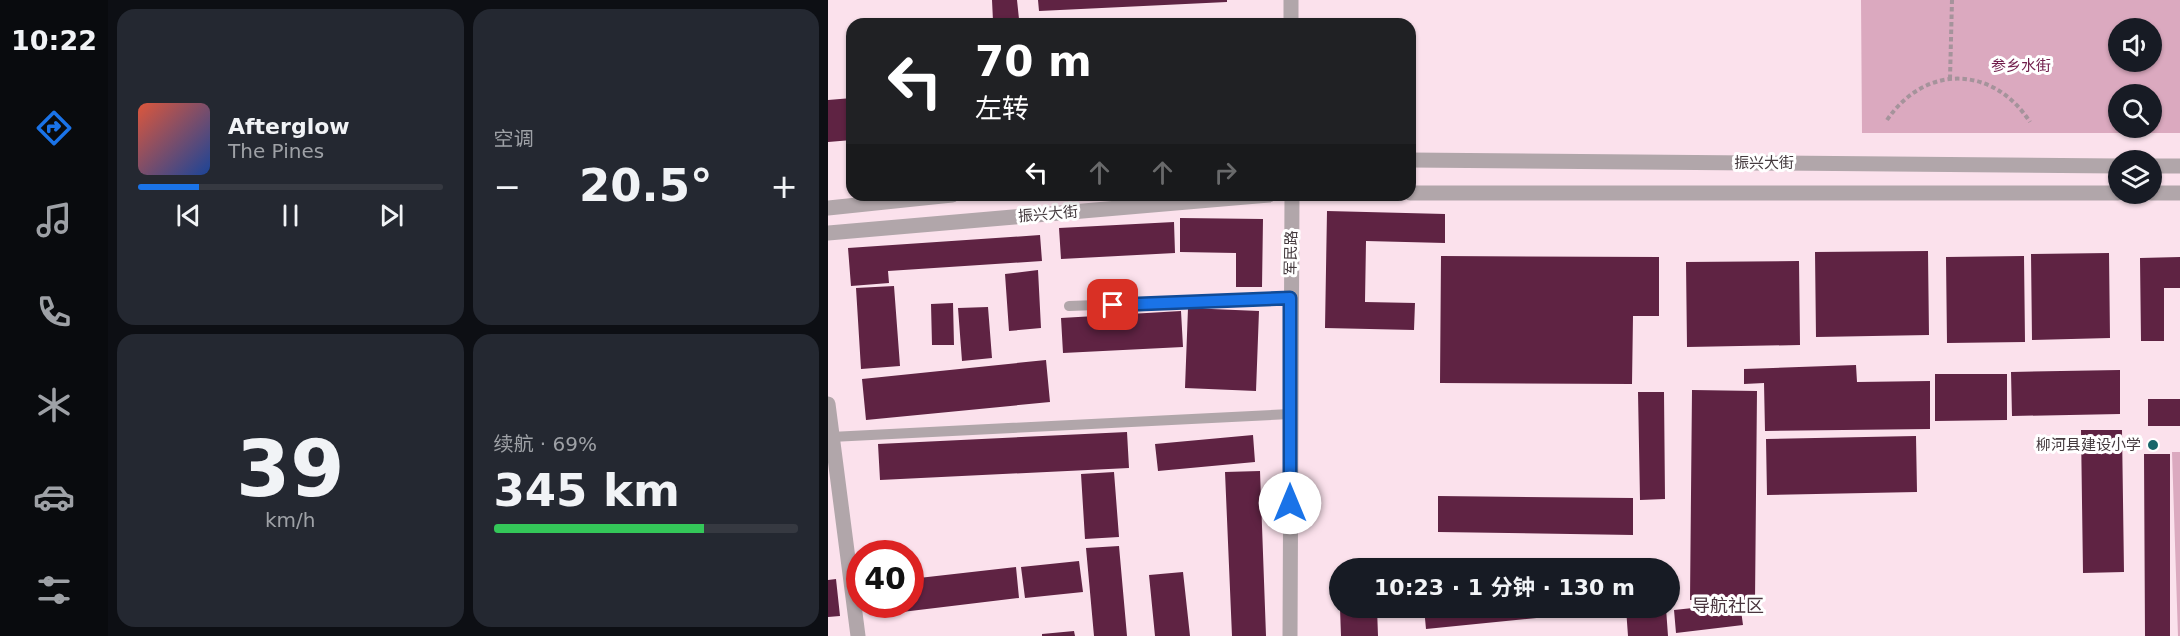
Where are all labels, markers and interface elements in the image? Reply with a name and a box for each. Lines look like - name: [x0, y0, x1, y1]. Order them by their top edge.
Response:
- map controls: [2108, 18, 2162, 204]
- button: sound: [2108, 18, 2162, 72]
- text: 10:22: [11, 25, 97, 56]
- text: 70 m: [975, 37, 1092, 86]
- icon: left: [876, 42, 954, 120]
- park label: 参乡水街: [1991, 57, 2051, 75]
- button: search: [2108, 84, 2162, 138]
- text: 左转: [975, 93, 1029, 124]
- icon: directions: [33, 107, 75, 149]
- text: Afterglow: [228, 114, 350, 139]
- text: 空调: [494, 127, 534, 151]
- text: The Pines: [228, 139, 324, 163]
- button: layers: [2108, 150, 2162, 204]
- street label: 振兴大街: [1734, 154, 1794, 172]
- icon: left: [1020, 156, 1053, 189]
- icon: ahead: [1083, 156, 1116, 189]
- icon: ahead: [1146, 156, 1179, 189]
- icon: right: [1209, 156, 1242, 189]
- text: 20.5°: [579, 159, 713, 212]
- text: −: [494, 167, 521, 206]
- text: +: [770, 167, 798, 206]
- icon: music: [33, 199, 75, 241]
- icon: previous: [172, 199, 205, 232]
- icon: pause: [274, 199, 307, 232]
- icon: next: [375, 199, 408, 232]
- street label: 振兴大街: [1017, 202, 1079, 226]
- street label: 军民路: [1282, 230, 1300, 276]
- pin: [1087, 279, 1138, 330]
- icon: arrive: [1096, 288, 1129, 321]
- icon: phone: [33, 291, 75, 333]
- icon: climate: [33, 384, 75, 426]
- text: 39: [236, 424, 345, 514]
- text: 续航 · 69%: [494, 432, 597, 456]
- place label: 柳河县建设小学: [2036, 436, 2141, 454]
- marker: 柳河县建设小学: [2146, 438, 2160, 452]
- text: 345 km: [494, 464, 680, 517]
- position arrow: [1258, 471, 1322, 535]
- icon: car: [33, 476, 75, 518]
- text: km/h: [265, 508, 315, 532]
- speed limit sign: 40: [846, 540, 924, 618]
- icon: filters: [33, 569, 75, 611]
- text: 10:23 · 1 分钟 · 130 m: [1374, 575, 1635, 600]
- district label: 导航社区: [1692, 595, 1764, 616]

